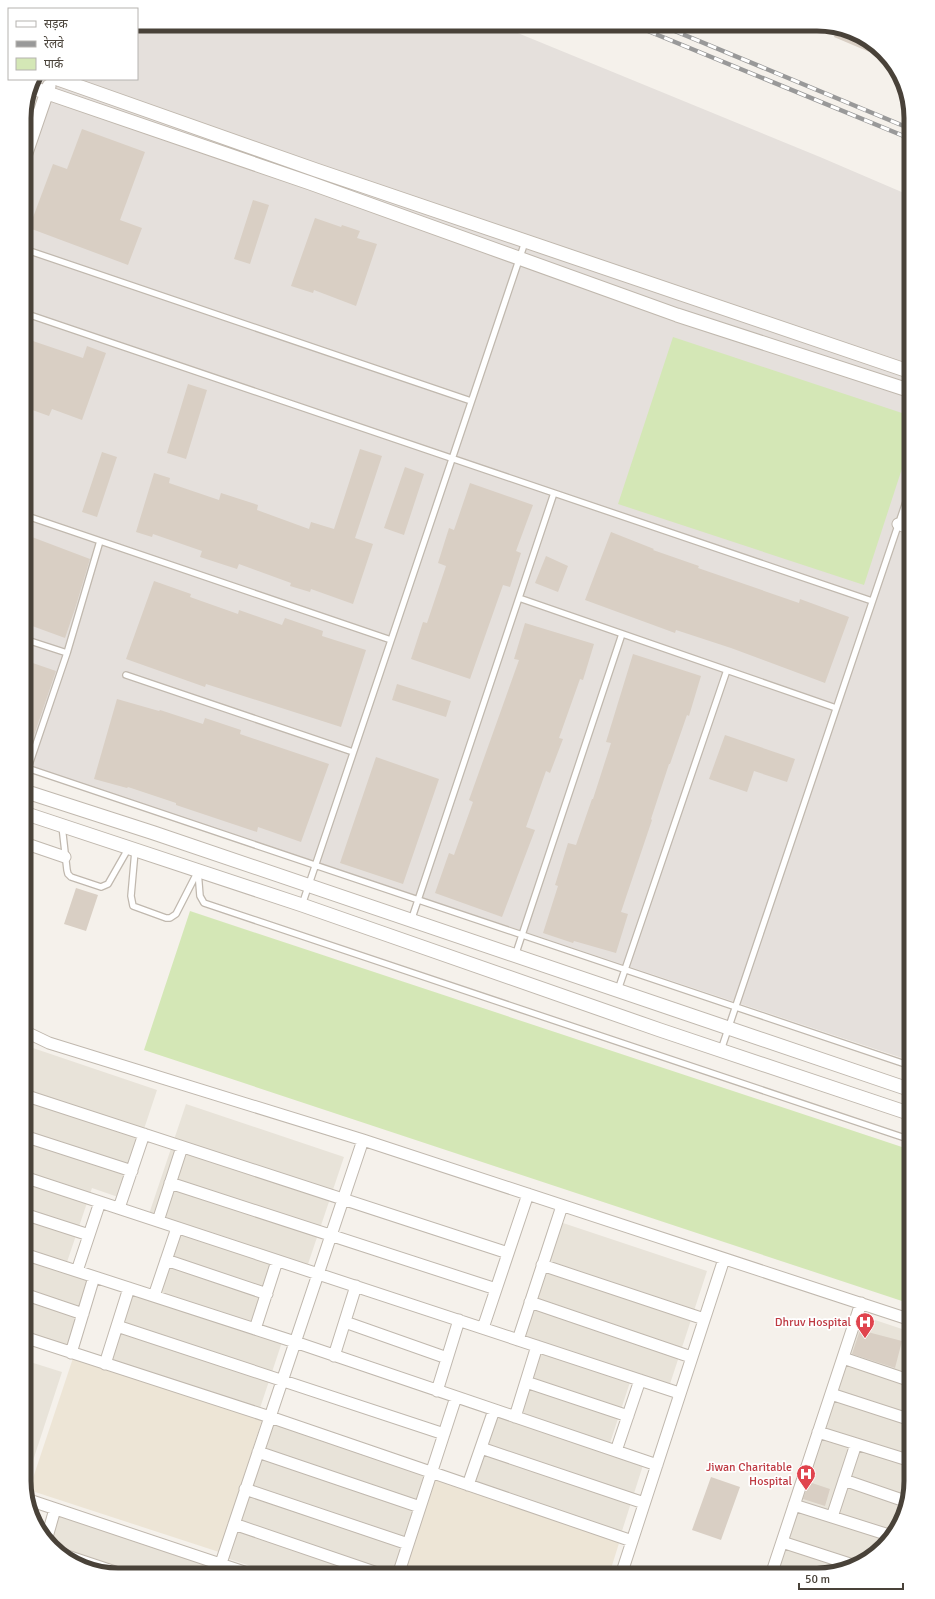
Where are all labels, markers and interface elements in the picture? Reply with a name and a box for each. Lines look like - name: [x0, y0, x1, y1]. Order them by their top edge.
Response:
- legend: [8, 8, 138, 80]
- text: सड़क: [44, 17, 69, 32]
- text: रेलवे: [44, 36, 64, 52]
- text: पार्क: [44, 57, 64, 72]
- hospital icon: Dhruv Hospital: [854, 1311, 876, 1339]
- place label: Dhruv Hospital: [775, 1315, 851, 1330]
- place label: Jiwan Charitable Hospital: [706, 1460, 792, 1489]
- hospital icon: Jiwan Charitable Hospital: [795, 1463, 817, 1491]
- scale bar: [799, 1565, 903, 1591]
- text: 50 m: [805, 1572, 830, 1587]

